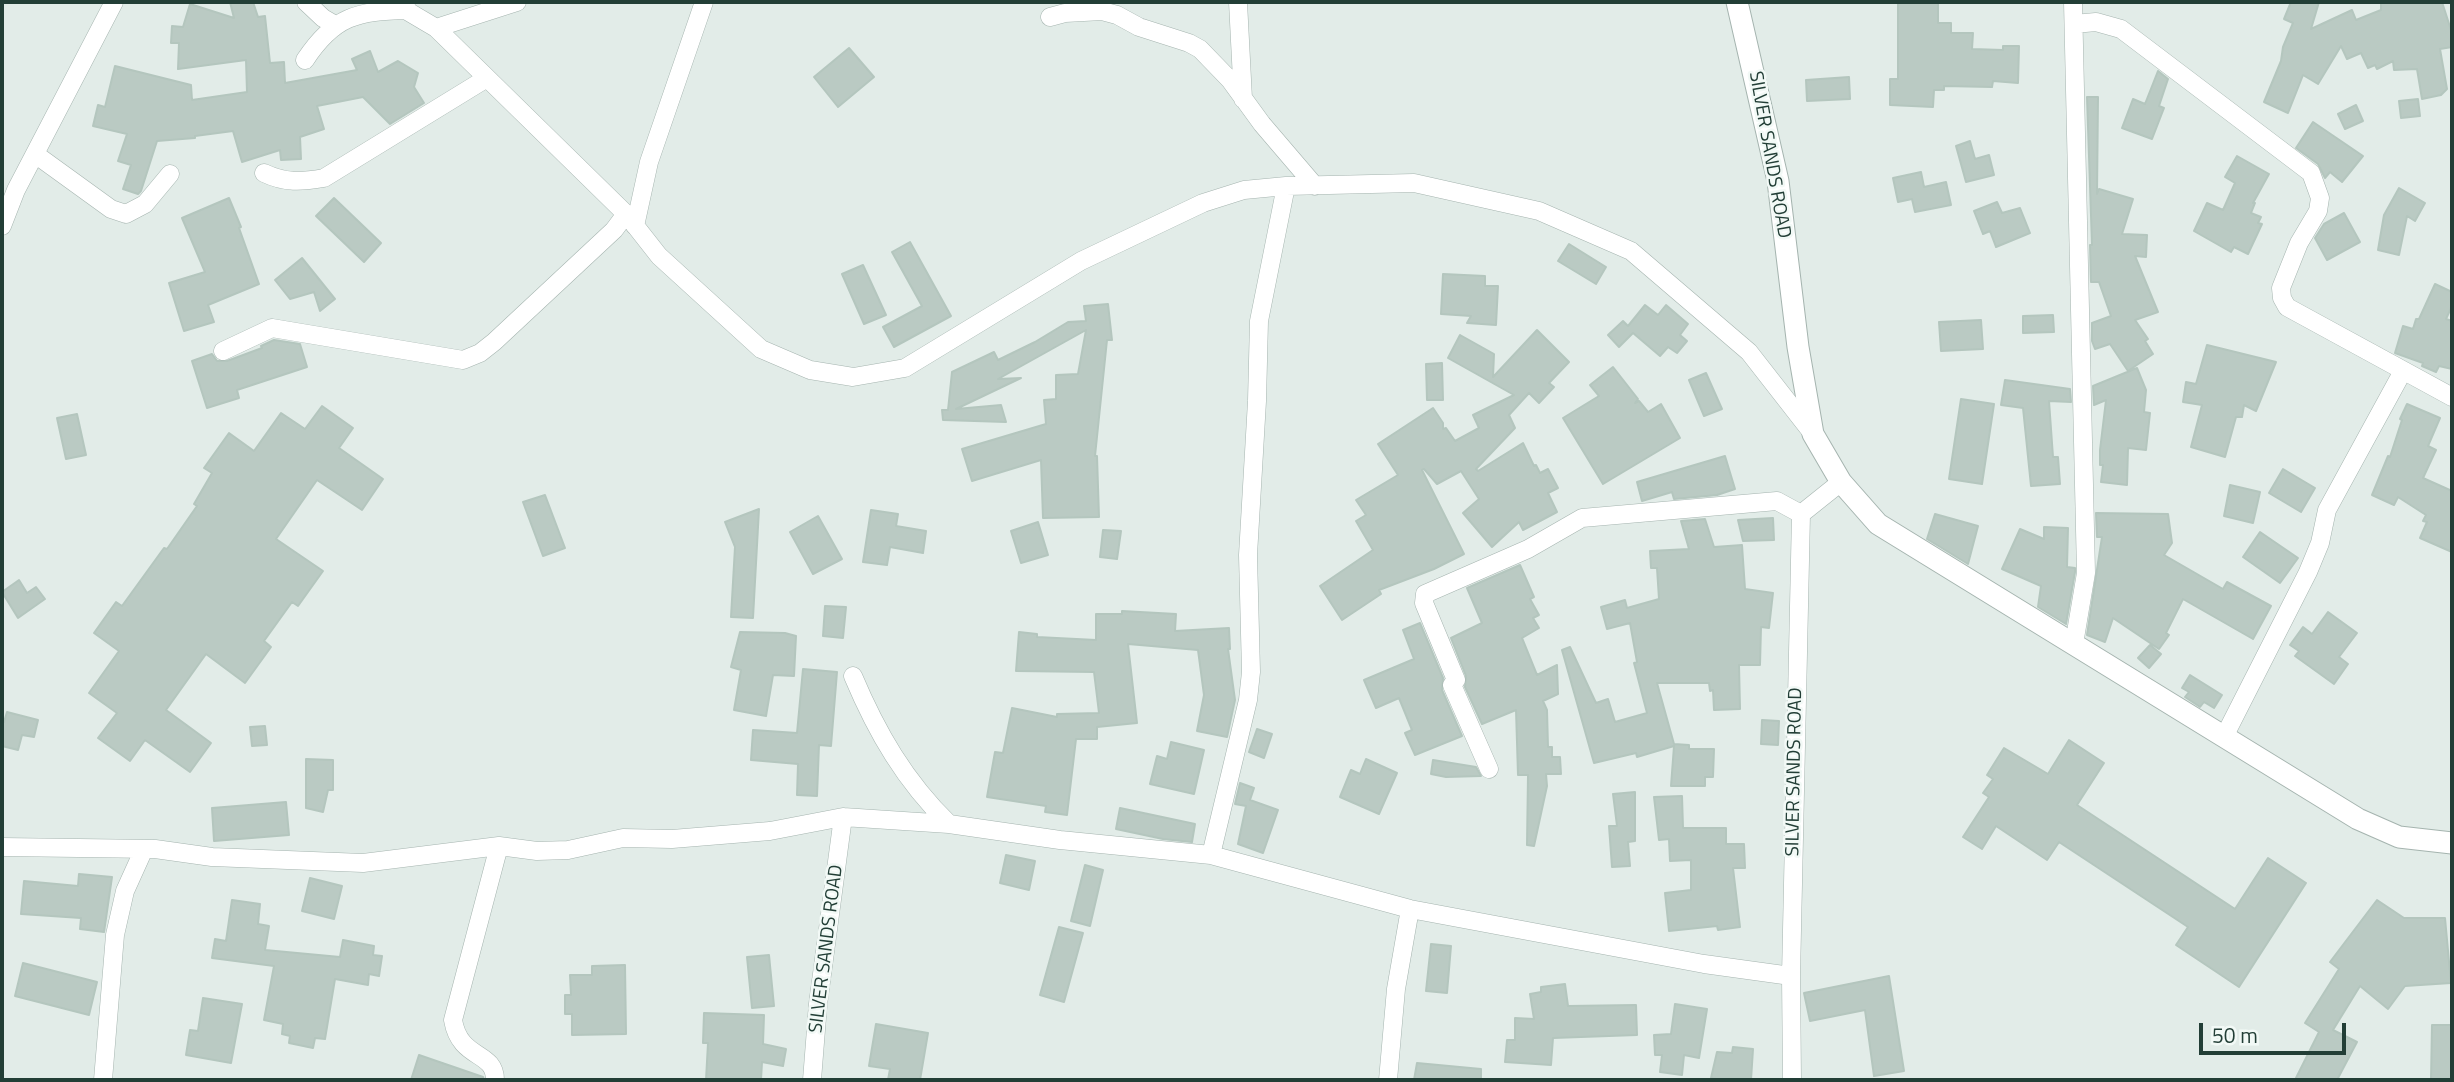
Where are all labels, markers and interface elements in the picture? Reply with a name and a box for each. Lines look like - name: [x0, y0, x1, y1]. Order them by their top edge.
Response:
- street label: SILVER SANDS ROAD: [1743, 70, 1795, 240]
- street label: SILVER SANDS ROAD: [1782, 687, 1808, 857]
- street label: SILVER SANDS ROAD: [805, 864, 849, 1034]
- scale bar: [2202, 1009, 2349, 1052]
- text: 50 m: [2212, 1019, 2258, 1051]

